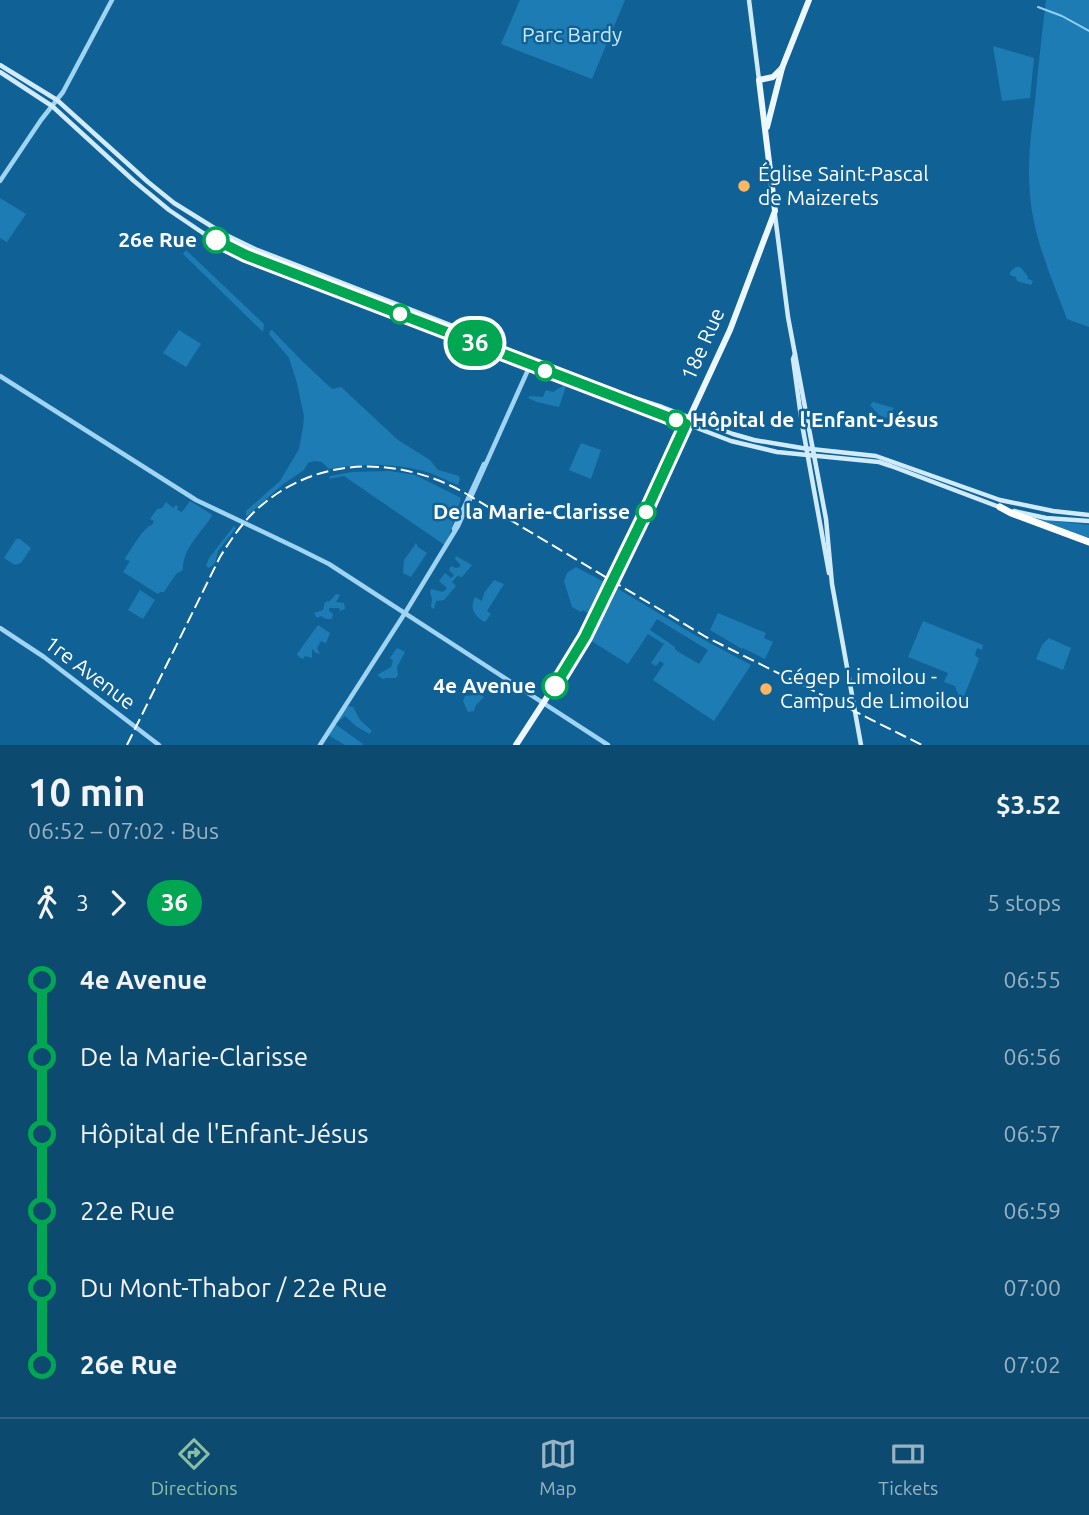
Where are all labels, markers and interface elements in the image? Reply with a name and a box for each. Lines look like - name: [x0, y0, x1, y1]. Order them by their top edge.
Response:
- park label: Parc Bardy: [522, 22, 622, 46]
- place label: Église Saint-Pascal de Maizerets: [758, 161, 929, 209]
- marker: Église Saint-Pascal de Maizerets: [736, 178, 752, 194]
- place label: 26e Rue: [118, 227, 197, 251]
- marker: 26e Rue: [203, 227, 229, 253]
- unlabelled marker: [390, 304, 410, 324]
- street label: 18e Rue: [676, 304, 729, 384]
- line badge: 36: [444, 320, 506, 366]
- text: 36: [461, 329, 489, 356]
- unlabelled marker: [535, 361, 555, 381]
- place label: Hôpital de l'Enfant-Jésus: [692, 407, 938, 431]
- marker: Hôpital de l'Enfant-Jésus: [666, 410, 686, 430]
- place label: De la Marie-Clarisse: [433, 499, 630, 523]
- marker: De la Marie-Clarisse: [636, 502, 656, 522]
- street label: 1re Avenue: [41, 630, 141, 714]
- place label: Cégep Limoilou - Campus de Limoilou: [780, 664, 970, 712]
- place label: 4e Avenue: [433, 673, 536, 697]
- marker: 4e Avenue: [542, 673, 568, 699]
- marker: Cégep Limoilou - Campus de Limoilou: [758, 681, 774, 697]
- text: 10 min: [28, 771, 145, 813]
- text: $3.52: [996, 790, 1061, 819]
- text: 06:52 – 07:02 · Bus: [28, 818, 219, 843]
- icon: walk: [28, 884, 66, 922]
- icon: forward: [99, 884, 137, 922]
- text: 36: [161, 889, 188, 916]
- text: 3: [76, 890, 89, 915]
- text: 5 stops: [987, 890, 1061, 915]
- text: 4e Avenue: [80, 965, 207, 994]
- text: 06:55: [1003, 967, 1061, 992]
- text: De la Marie-Clarisse: [80, 1042, 308, 1071]
- text: 06:56: [1003, 1044, 1061, 1069]
- text: Hôpital de l'Enfant-Jésus: [80, 1119, 368, 1148]
- text: 06:57: [1003, 1121, 1061, 1146]
- text: 22e Rue: [80, 1196, 175, 1225]
- text: 06:59: [1003, 1198, 1061, 1223]
- text: Du Mont-Thabor / 22e Rue: [80, 1273, 387, 1302]
- text: 07:00: [1003, 1275, 1061, 1300]
- text: 26e Rue: [80, 1350, 178, 1379]
- text: 07:02: [1003, 1352, 1061, 1377]
- tab: Directions: [151, 1435, 238, 1499]
- tab: Map: [539, 1435, 577, 1499]
- tab: Tickets: [878, 1435, 938, 1499]

